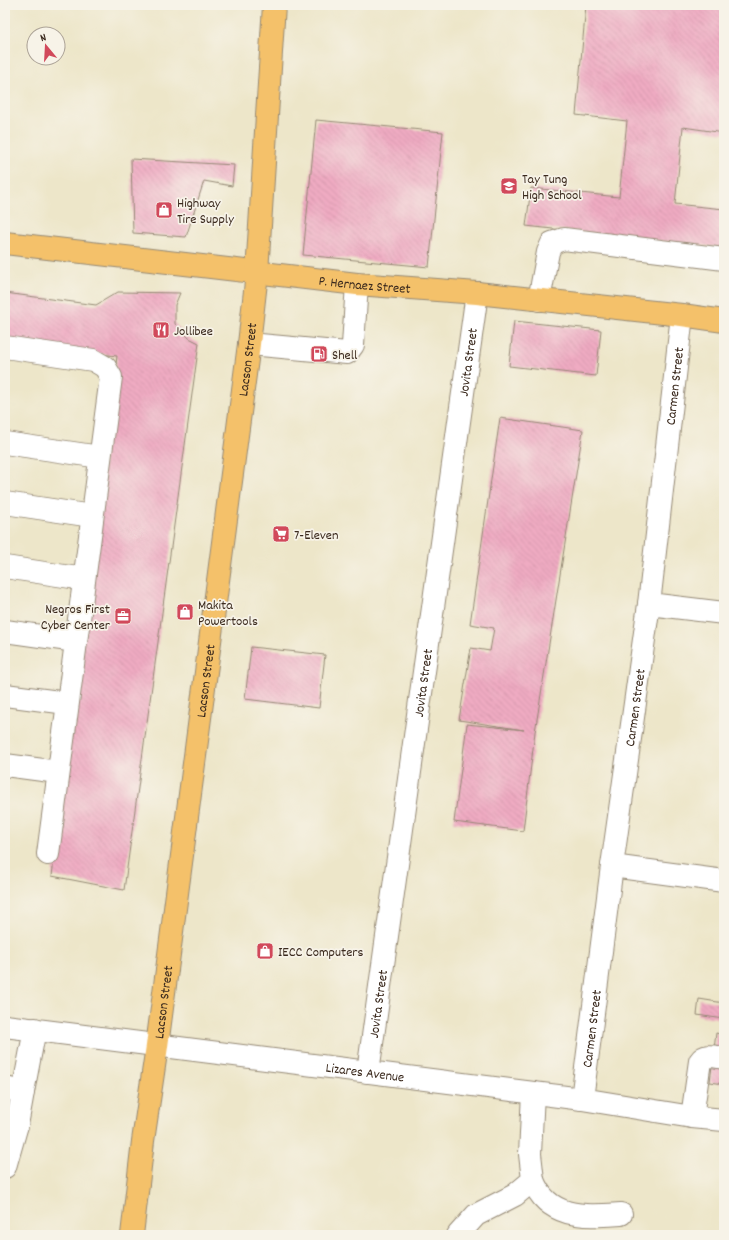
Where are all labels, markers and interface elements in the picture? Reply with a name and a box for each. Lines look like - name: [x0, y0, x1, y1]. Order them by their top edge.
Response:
- north arrow: [26, 26, 66, 66]
- text: N: [38, 30, 49, 47]
- place label: Tay Tung High School: [522, 170, 582, 206]
- school or university icon: Tay Tung High School: [499, 176, 519, 196]
- place label: Highway Tire Supply: [177, 194, 234, 230]
- shop icon: Highway Tire Supply: [154, 200, 174, 220]
- street label: P. Hernaez Street: [317, 272, 411, 300]
- restaurant icon: Jollibee: [151, 320, 171, 340]
- place label: Jollibee: [174, 322, 213, 342]
- street label: Lacson Street: [234, 322, 263, 398]
- street label: Jovita Street: [455, 327, 484, 398]
- fuel station icon: Shell: [309, 344, 329, 364]
- place label: Shell: [332, 346, 358, 366]
- street label: Carmen Street: [662, 346, 690, 426]
- supermarket icon: 7-Eleven: [271, 524, 291, 544]
- place label: 7-Eleven: [294, 526, 338, 546]
- place label: Makita Powertools: [198, 596, 258, 632]
- place label: Negros First Cyber Center: [41, 600, 111, 636]
- shop icon: Makita Powertools: [175, 602, 195, 622]
- office icon: Negros First Cyber Center: [113, 606, 133, 626]
- street label: Lacson Street: [192, 643, 222, 719]
- street label: Jovita Street: [410, 648, 439, 719]
- street label: Carmen Street: [621, 668, 652, 748]
- shop icon: IECC Computers: [255, 941, 275, 961]
- place label: IECC Computers: [278, 943, 364, 963]
- street label: Lacson Street: [150, 964, 179, 1040]
- street label: Jovita Street: [365, 968, 394, 1039]
- street label: Carmen Street: [578, 989, 608, 1069]
- street label: Lizares Avenue: [324, 1059, 405, 1088]

